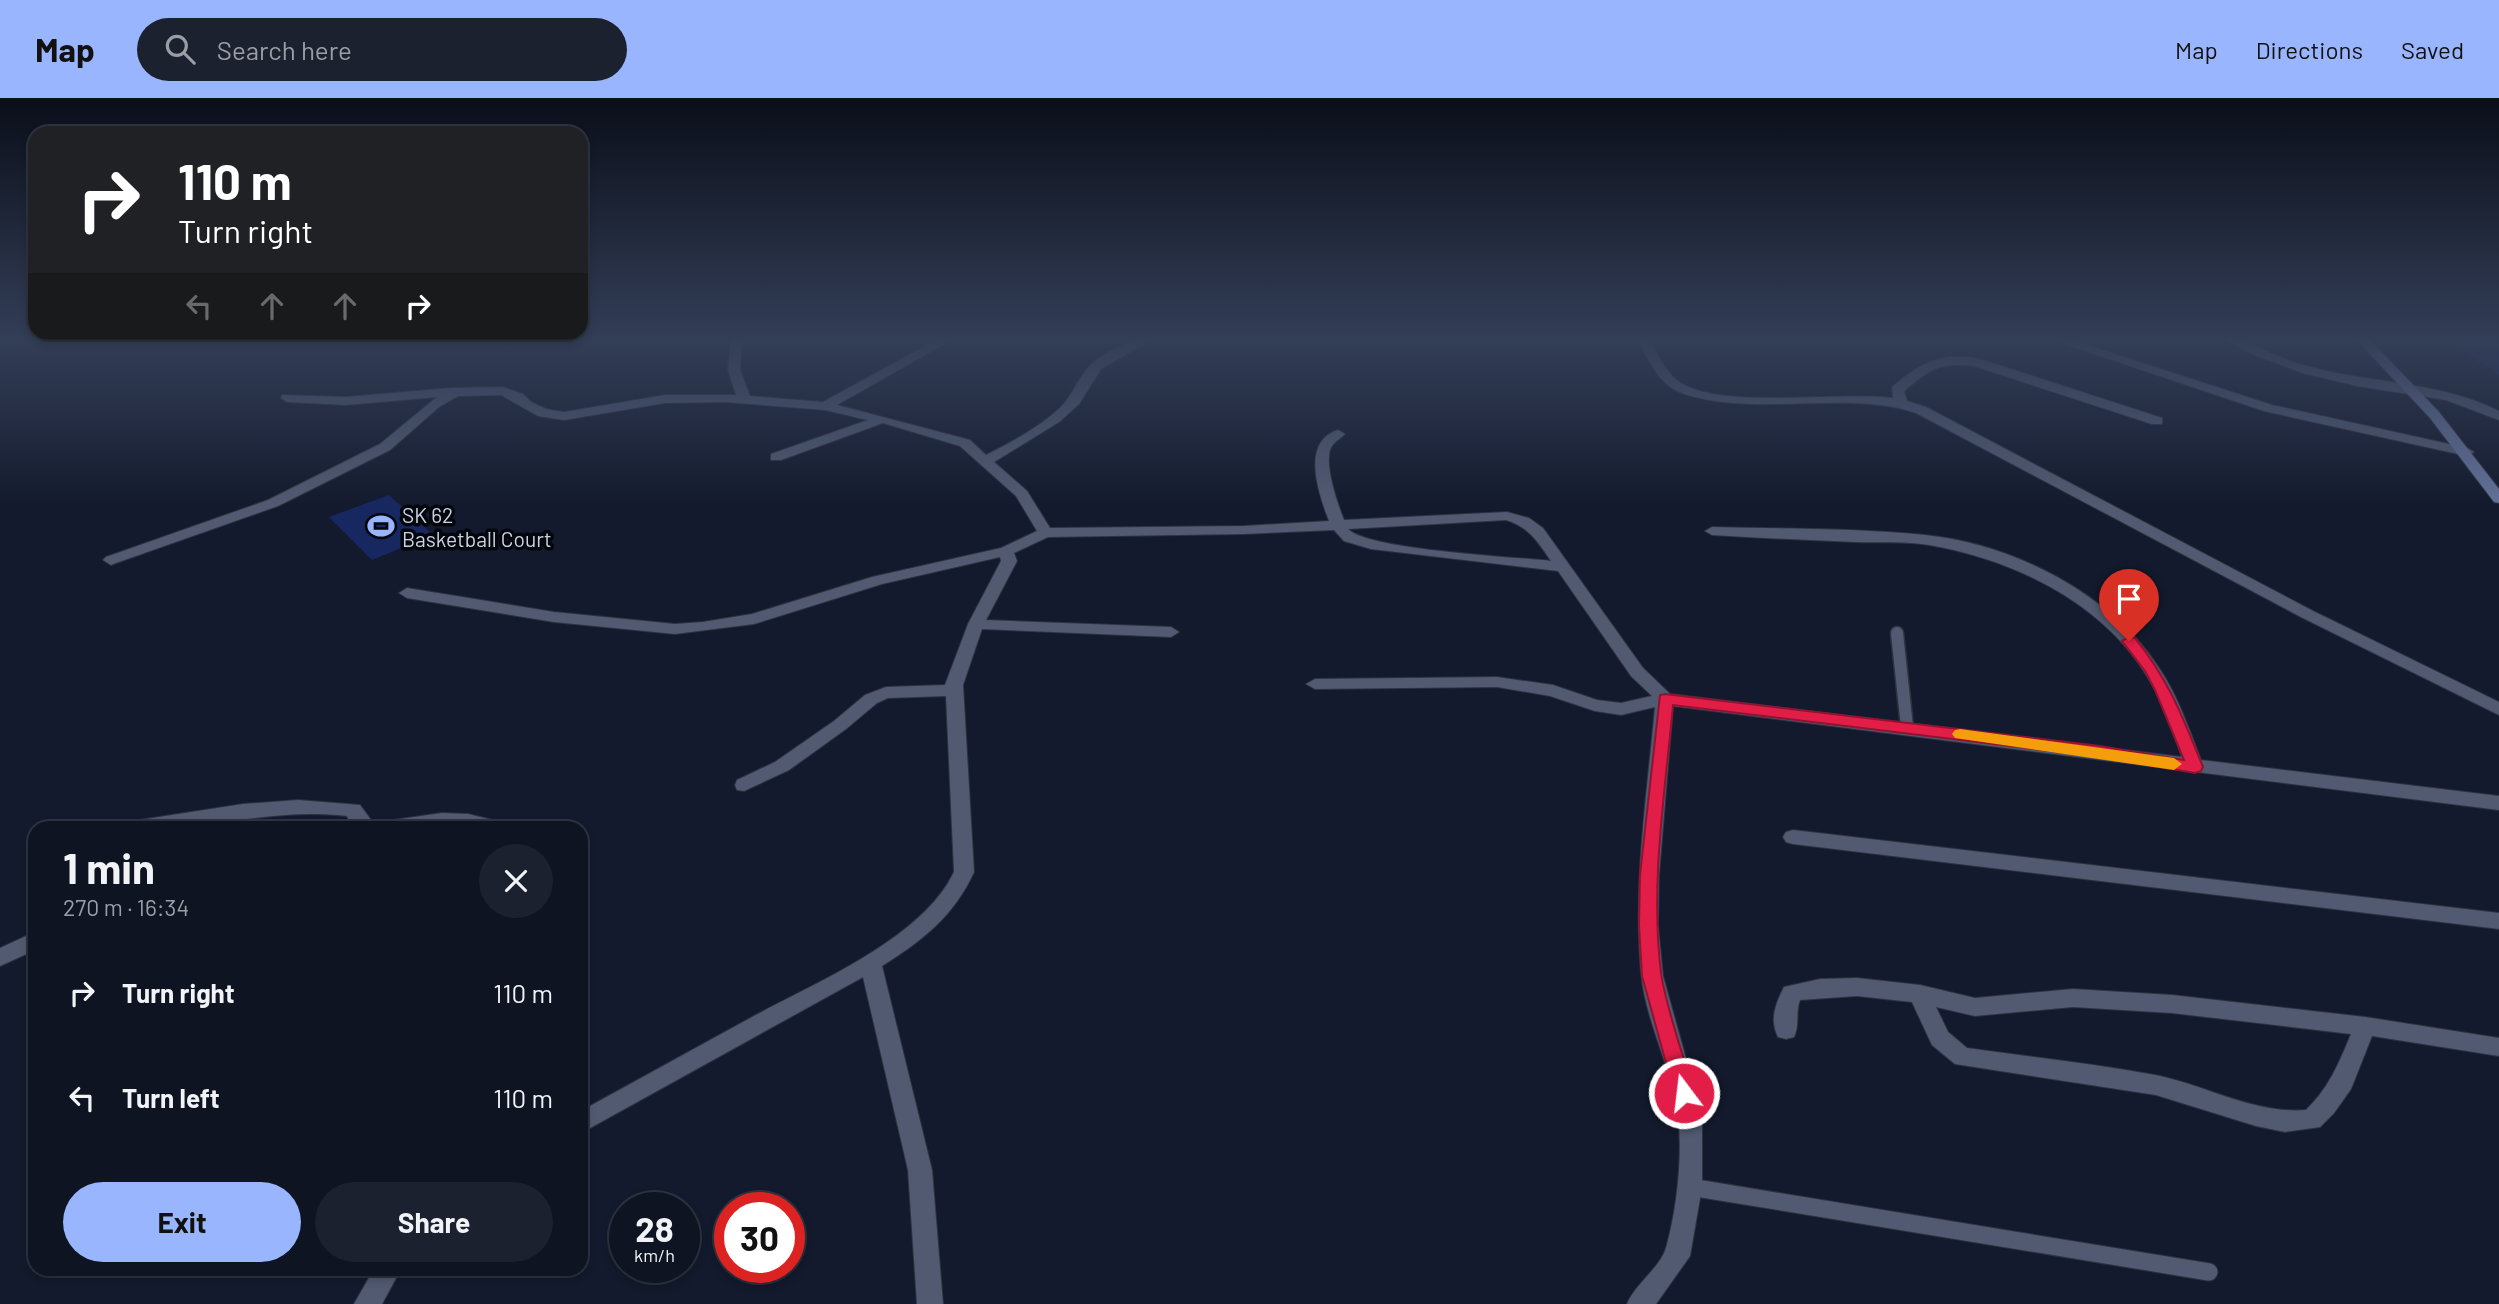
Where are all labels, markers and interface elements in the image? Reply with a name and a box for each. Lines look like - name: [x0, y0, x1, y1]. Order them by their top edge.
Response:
- search box: [137, 18, 627, 81]
- text: Map: [35, 29, 95, 69]
- icon: search: [161, 30, 199, 68]
- text: Search here: [217, 34, 352, 65]
- text: Map: [2175, 35, 2218, 64]
- text: Directions: [2256, 35, 2363, 64]
- text: Saved: [2401, 35, 2464, 64]
- text: 110 m: [178, 151, 292, 210]
- icon: right: [63, 154, 154, 245]
- text: Turn right: [178, 211, 313, 249]
- icon: left: [180, 287, 218, 325]
- icon: ahead: [253, 287, 291, 325]
- icon: ahead: [326, 287, 364, 325]
- icon: right: [399, 287, 437, 325]
- place label: SK 62 Basketball Court: [402, 502, 552, 551]
- sports icon: SK 62 Basketball Court: [366, 511, 396, 541]
- pin: [2099, 569, 2159, 641]
- icon: arrive: [2110, 580, 2148, 618]
- text: 1 min: [63, 842, 155, 892]
- button: close: [479, 844, 553, 918]
- text: 270 m · 16:34: [63, 893, 189, 921]
- icon: right: [63, 974, 101, 1012]
- text: Turn right: [122, 977, 235, 1008]
- text: 110 m: [493, 977, 553, 1008]
- position arrow: [1647, 1056, 1721, 1130]
- icon: left: [63, 1079, 101, 1117]
- text: Turn left: [122, 1082, 220, 1113]
- text: 110 m: [493, 1082, 553, 1113]
- button: Exit: [63, 1182, 301, 1262]
- button: Share: [315, 1182, 553, 1262]
- speed limit sign: 30: [714, 1192, 805, 1283]
- text: 28: [635, 1207, 674, 1249]
- text: km/h: [634, 1244, 675, 1266]

